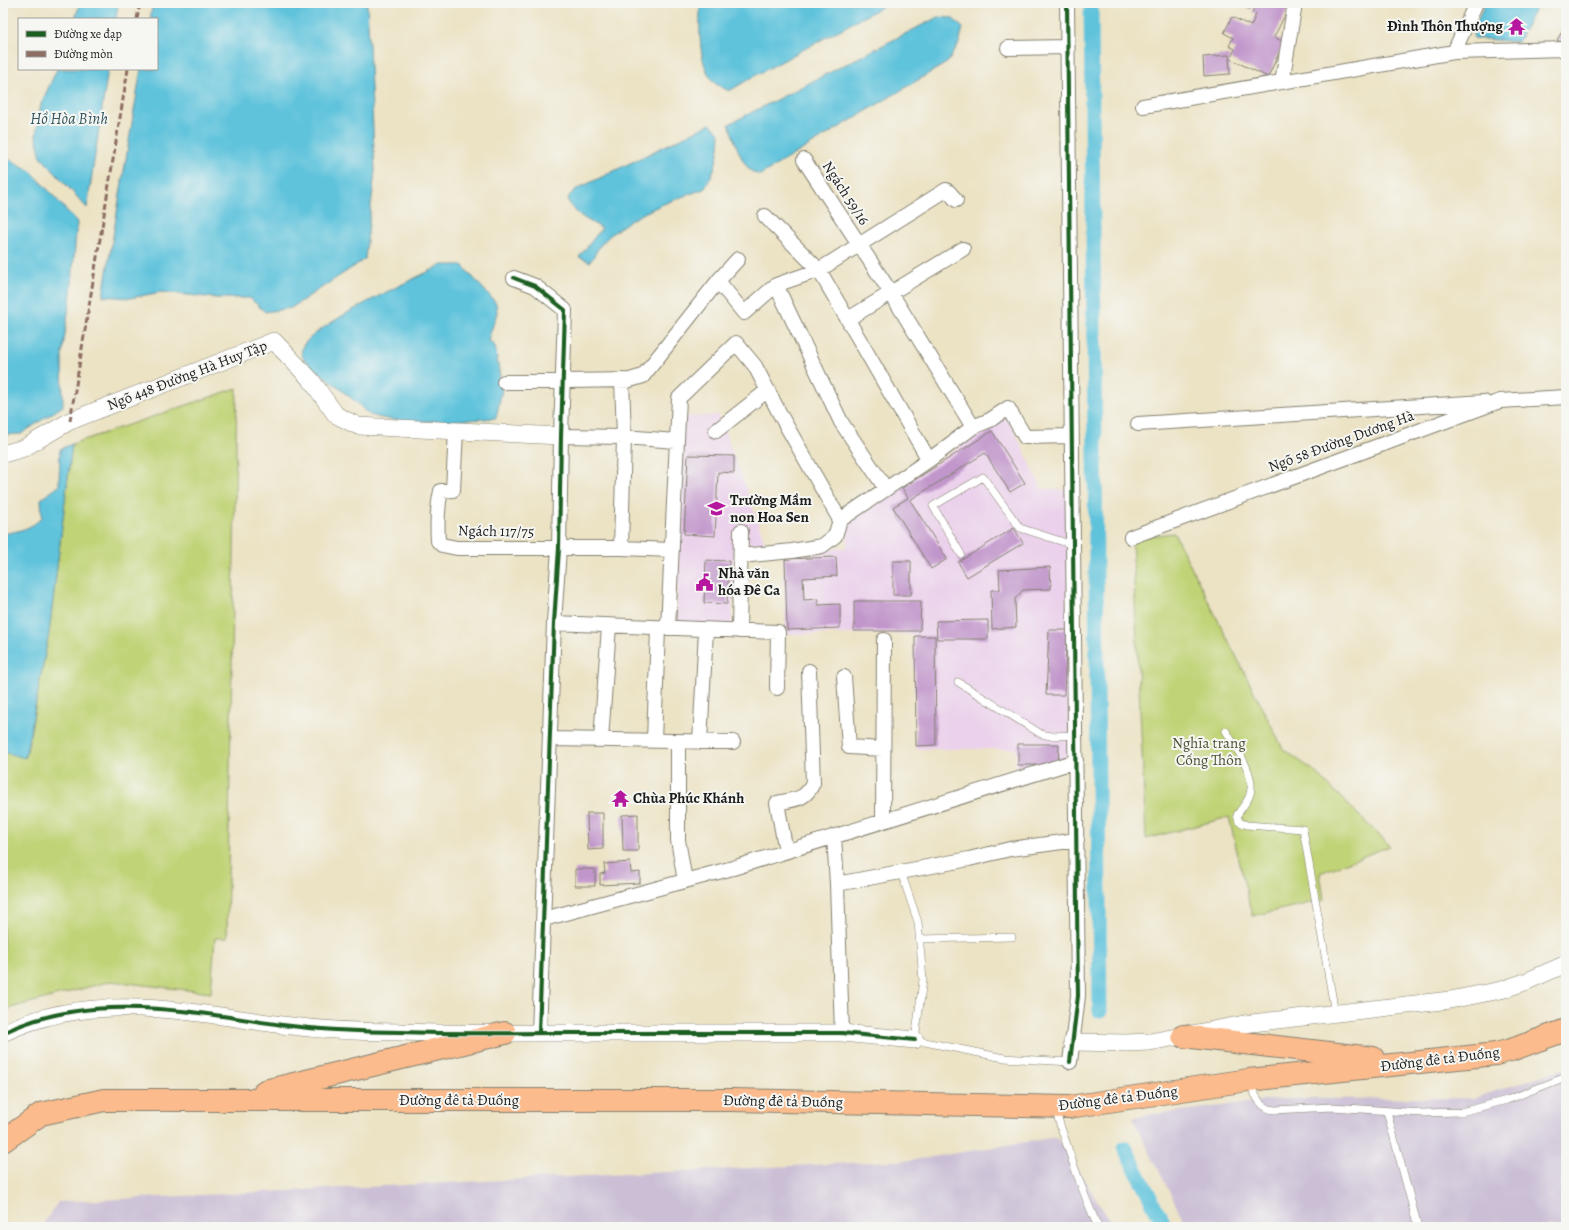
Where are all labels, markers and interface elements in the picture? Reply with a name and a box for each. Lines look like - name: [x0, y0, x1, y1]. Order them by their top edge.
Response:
- place label: Đình Thôn Thượng: [1387, 16, 1503, 36]
- temple icon: Đình Thôn Thượng: [1506, 16, 1526, 36]
- legend: [18, 18, 158, 70]
- text: Đường xe đạp: [54, 26, 122, 42]
- text: Đường mòn: [54, 46, 113, 62]
- water label: Hồ Hòa Bình: [30, 108, 108, 130]
- street label: Ngách 59/16: [818, 157, 874, 229]
- street label: Ngõ 448 Đường Hà Huy Tập: [104, 335, 270, 415]
- street label: Ngõ 58 Đường Dương Hà: [1265, 405, 1417, 477]
- place label: Trường Mầm non Hoa Sen: [730, 490, 812, 527]
- school or university icon: Trường Mầm non Hoa Sen: [707, 499, 727, 519]
- street label: Ngách 117/75: [458, 520, 534, 542]
- place label: Nhà văn hóa Đê Ca: [718, 563, 781, 600]
- public building icon: Nhà văn hóa Đê Ca: [695, 572, 715, 592]
- park label: Nghĩa trang Cống Thôn: [1172, 733, 1246, 770]
- temple icon: Chùa Phúc Khánh: [610, 788, 630, 808]
- place label: Chùa Phúc Khánh: [633, 788, 744, 808]
- street label: Đường đê tả Đuống: [1379, 1042, 1501, 1076]
- street label: Đường đê tả Đuống: [1057, 1081, 1179, 1115]
- street label: Đường đê tả Đuống: [399, 1090, 520, 1110]
- street label: Đường đê tả Đuống: [723, 1090, 844, 1112]

